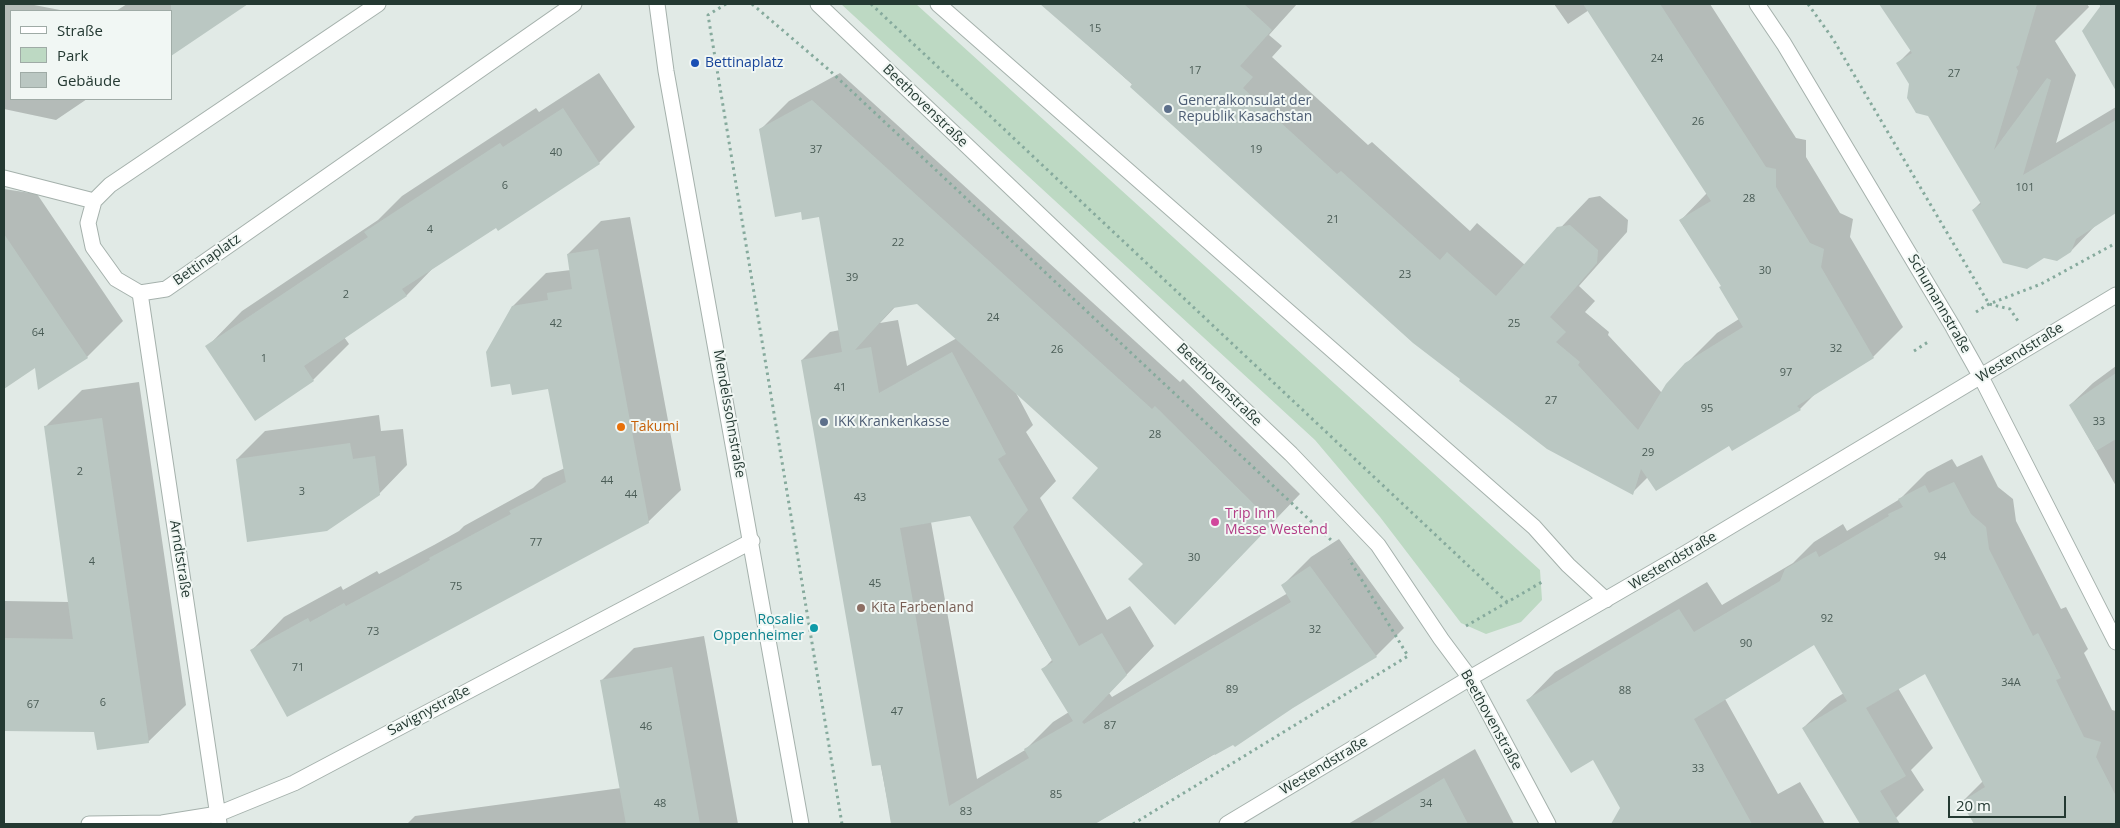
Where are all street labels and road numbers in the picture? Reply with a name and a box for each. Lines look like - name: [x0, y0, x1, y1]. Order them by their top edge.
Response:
- street label: Beethovenstraße: [879, 61, 971, 151]
- street label: Bettinaplatz: [170, 231, 244, 289]
- street label: Schumannstraße: [1904, 252, 1974, 356]
- street label: Westendstraße: [1973, 320, 2067, 386]
- street label: Beethovenstraße: [1173, 340, 1265, 430]
- street label: Mendelssohnstraße: [709, 349, 749, 479]
- street label: Arndtstraße: [166, 519, 194, 599]
- street label: Westendstraße: [1626, 528, 1720, 594]
- street label: Beethovenstraße: [1457, 667, 1525, 773]
- street label: Savignystraße: [385, 682, 473, 740]
- street label: Westendstraße: [1277, 733, 1371, 799]

